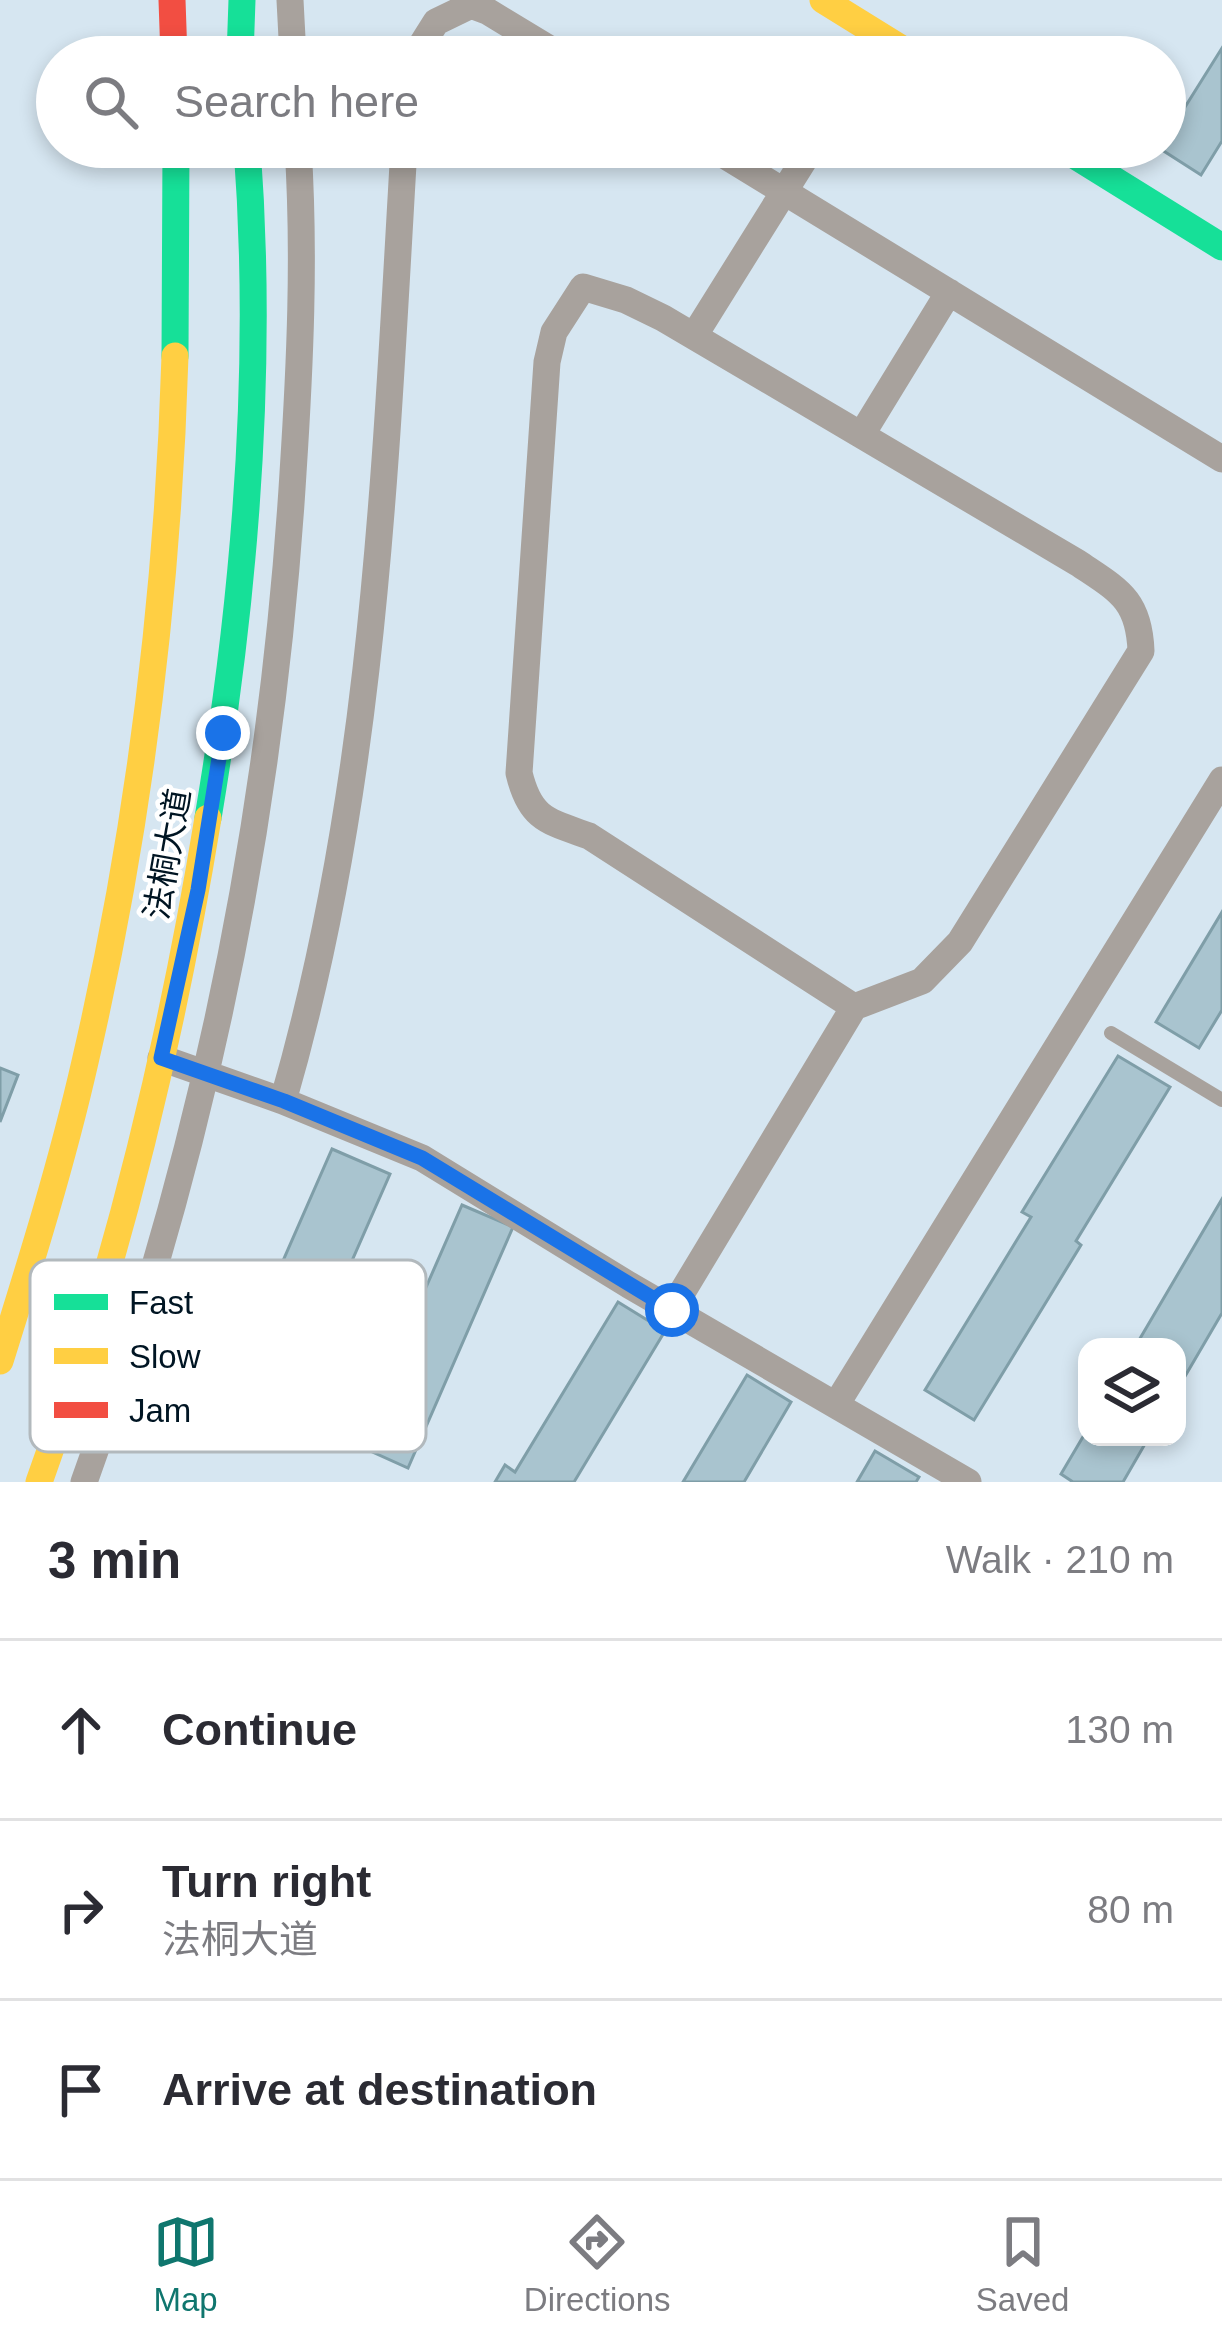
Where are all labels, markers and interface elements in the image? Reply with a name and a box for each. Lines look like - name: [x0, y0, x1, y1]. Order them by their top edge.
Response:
- search box: [36, 36, 1186, 168]
- icon: search: [78, 69, 144, 135]
- text: Search here: [174, 76, 419, 127]
- route end: [196, 706, 250, 760]
- street label: 法桐大道: [138, 786, 197, 922]
- legend: [30, 1260, 426, 1452]
- route start: [645, 1283, 699, 1337]
- text: Fast: [129, 1284, 193, 1321]
- text: Slow: [129, 1338, 201, 1375]
- map controls: [1078, 1338, 1186, 1446]
- button: layers: [1078, 1338, 1186, 1446]
- text: Jam: [129, 1392, 191, 1429]
- text: 3 min: [48, 1532, 181, 1589]
- text: Walk · 210 m: [946, 1538, 1174, 1581]
- icon: ahead: [48, 1697, 114, 1763]
- text: Continue: [162, 1704, 357, 1755]
- text: 130 m: [1066, 1708, 1174, 1751]
- text: Turn right: [162, 1856, 371, 1907]
- icon: right: [48, 1877, 114, 1943]
- text: 80 m: [1087, 1888, 1174, 1931]
- text: 法桐大道: [162, 1918, 318, 1961]
- icon: arrive: [48, 2057, 114, 2123]
- text: Arrive at destination: [162, 2064, 597, 2115]
- tab: Map: [153, 2209, 219, 2319]
- tab: Directions: [524, 2209, 671, 2319]
- tab: Saved: [976, 2209, 1069, 2319]

